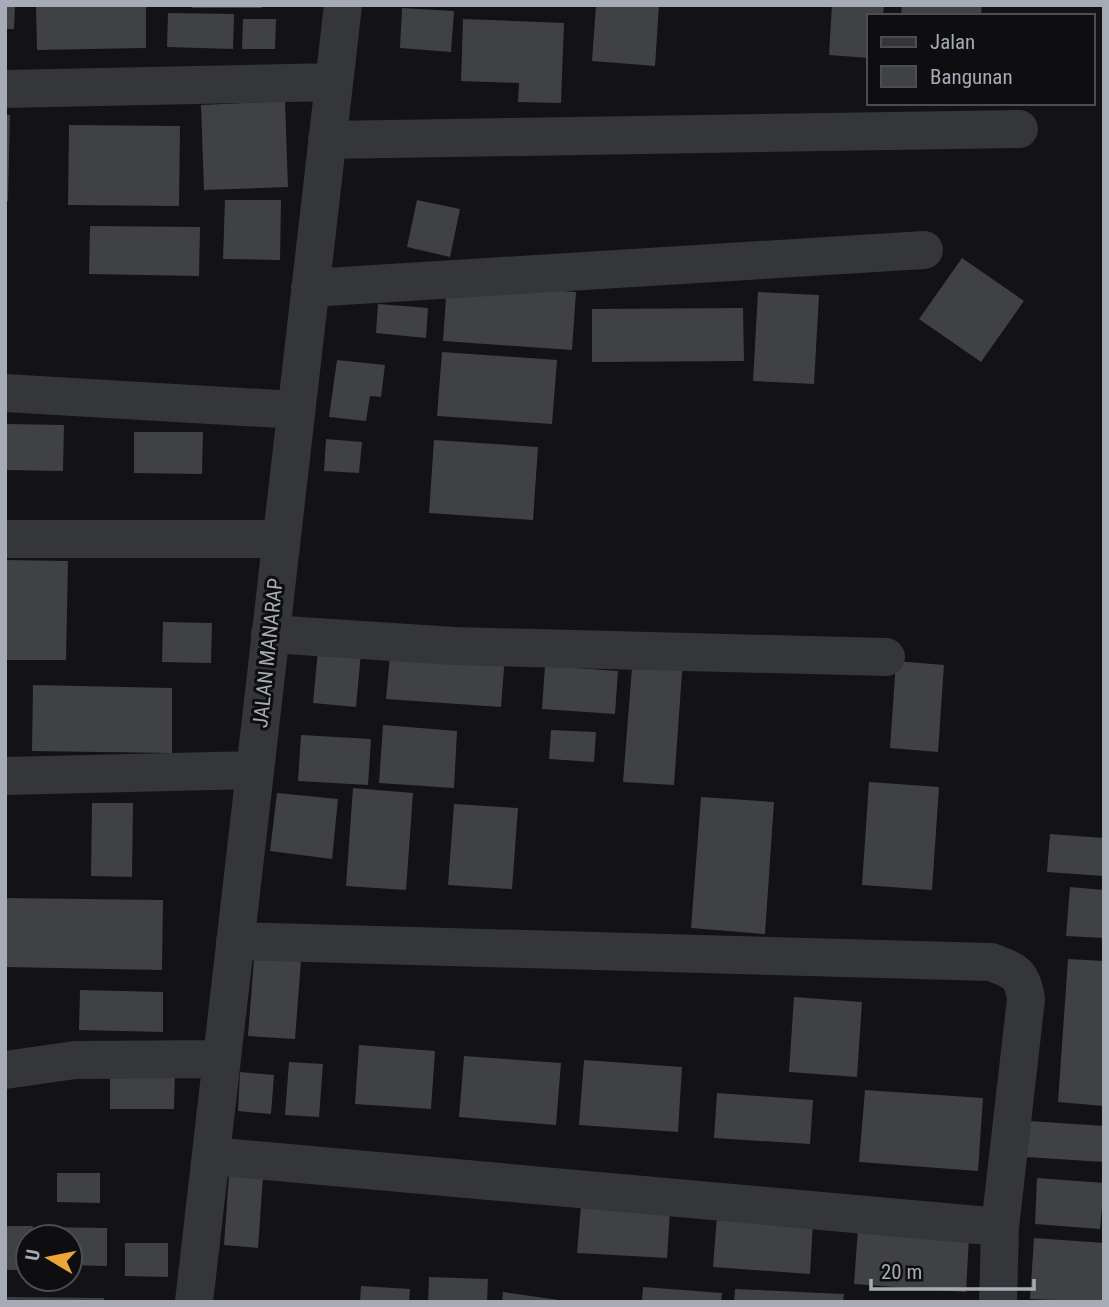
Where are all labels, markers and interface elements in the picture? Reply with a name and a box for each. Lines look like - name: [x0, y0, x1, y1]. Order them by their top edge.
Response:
- legend: [867, 14, 1095, 105]
- text: Jalan: [930, 30, 975, 54]
- text: Bangunan: [930, 65, 1013, 89]
- street label: JALAN MANARAP: [248, 577, 288, 729]
- north arrow: [14, 1223, 84, 1293]
- text: U: [20, 1248, 45, 1262]
- scale bar: [871, 1248, 1034, 1292]
- text: 20 m: [881, 1260, 922, 1284]

